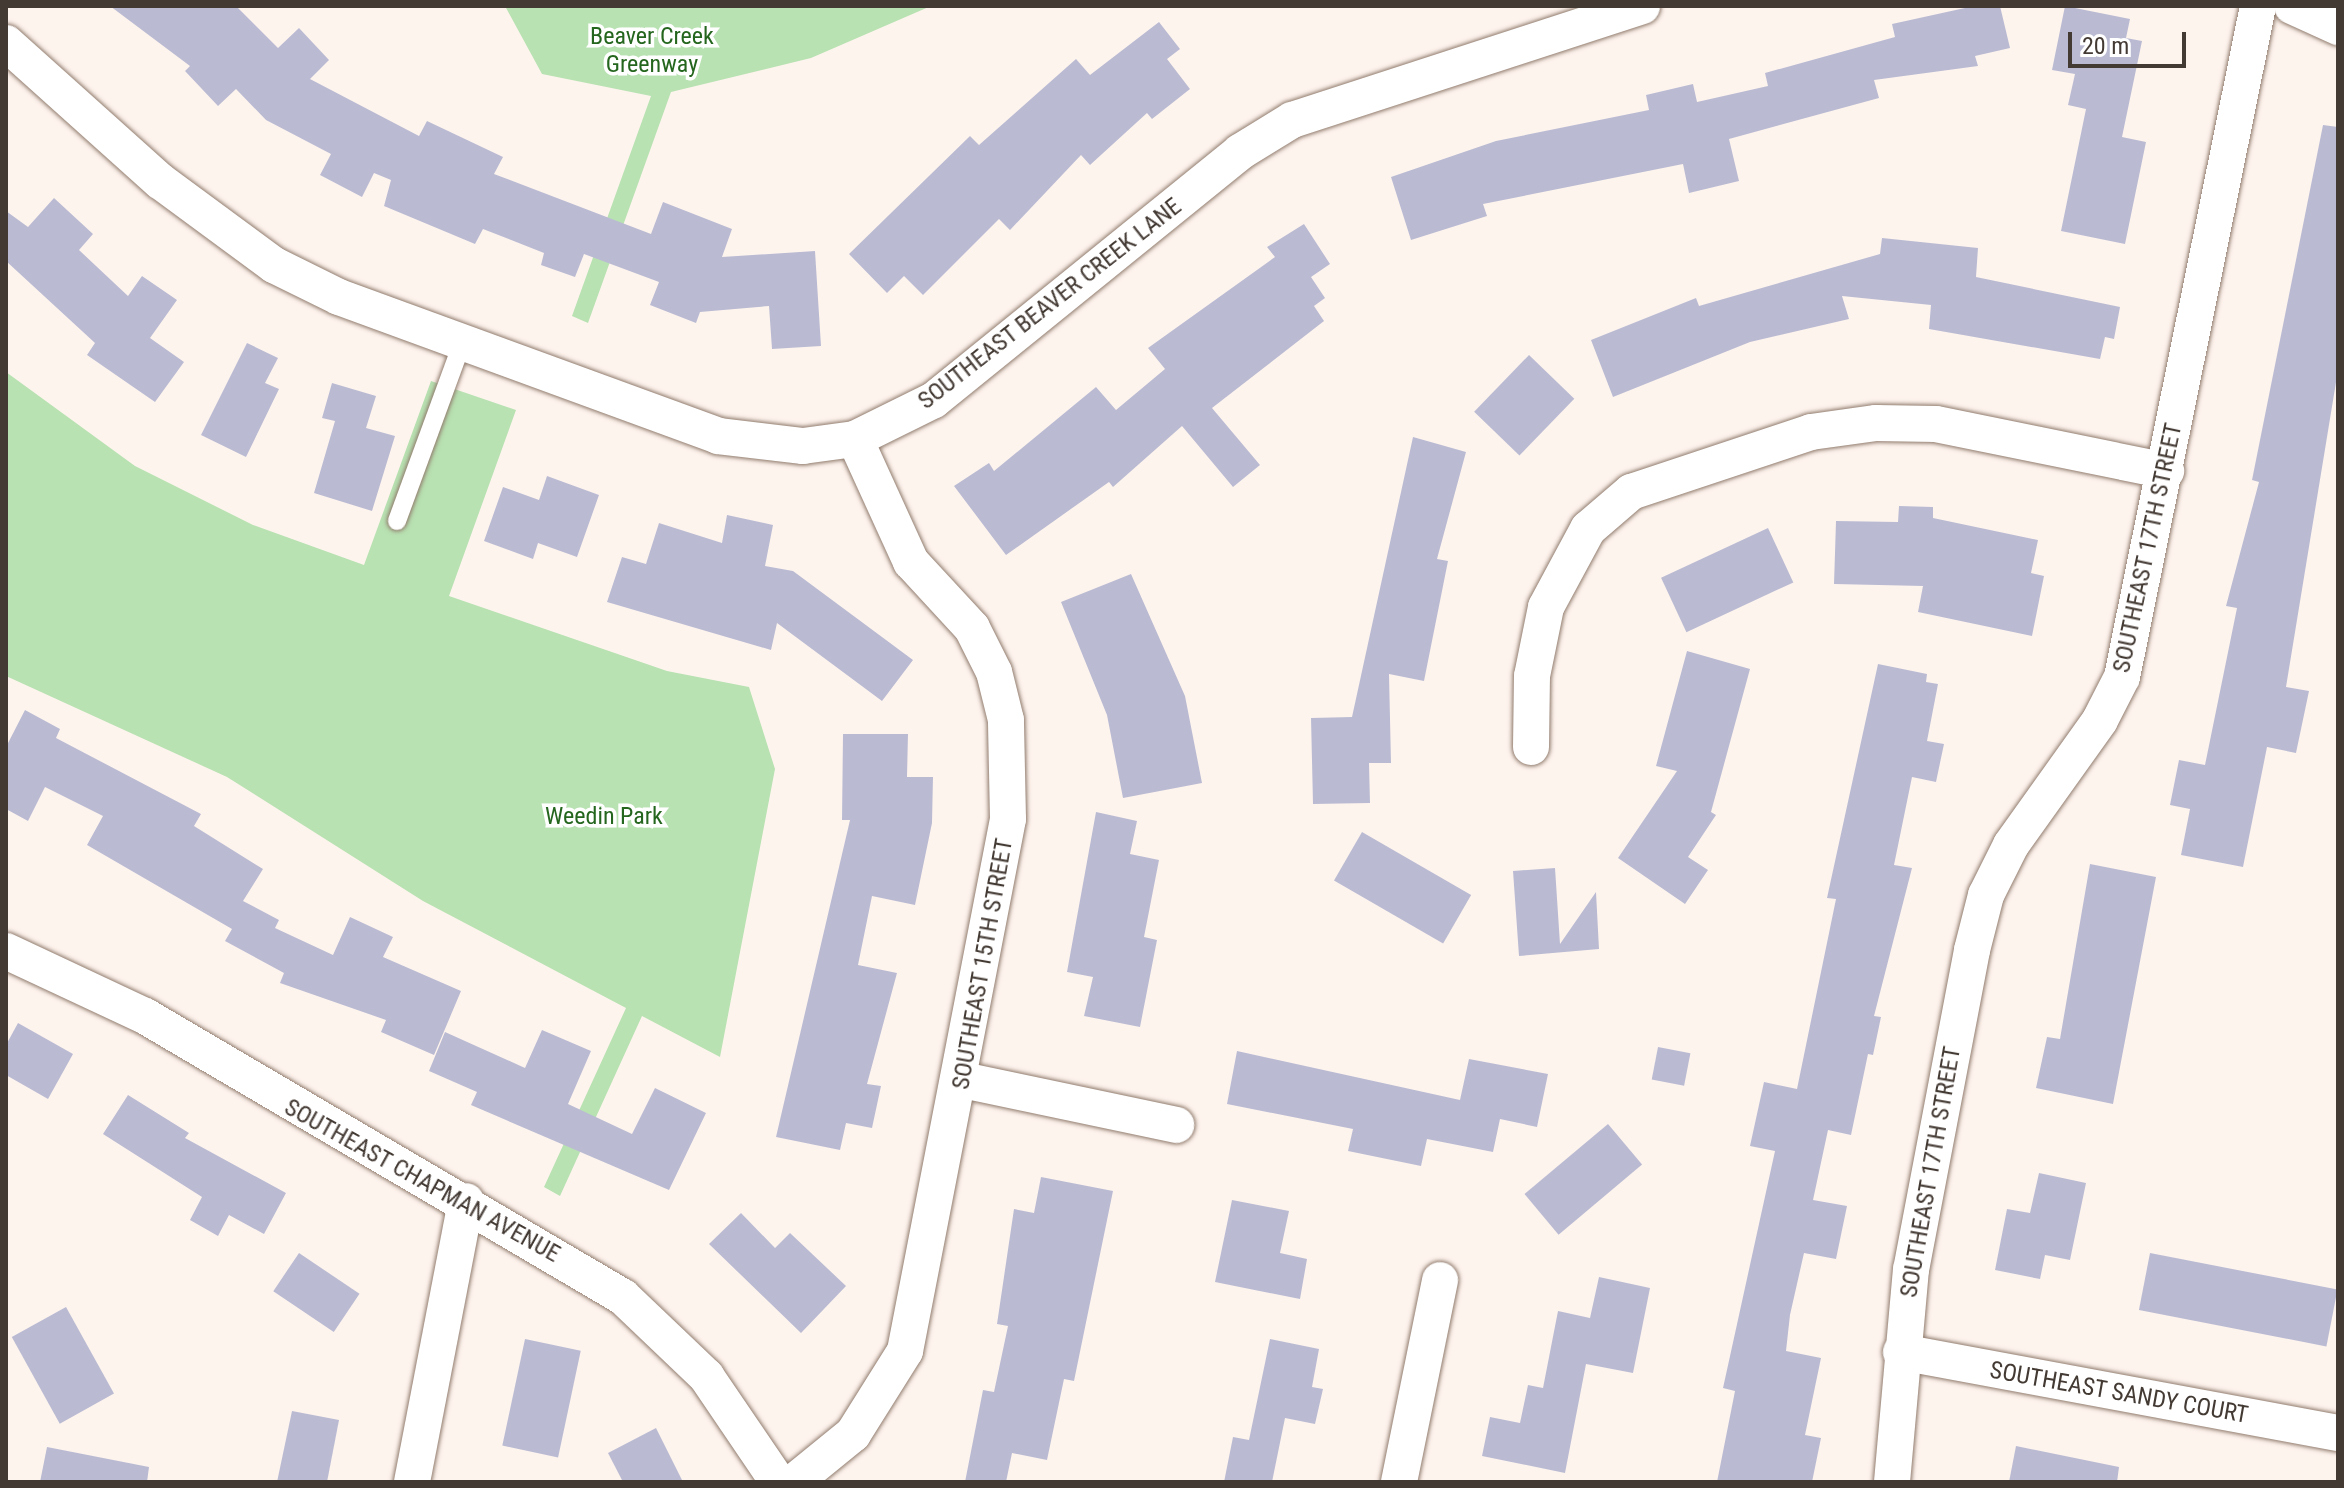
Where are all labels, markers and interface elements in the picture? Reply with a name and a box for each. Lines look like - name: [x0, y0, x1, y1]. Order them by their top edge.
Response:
- scale bar: [2072, 16, 2190, 66]
- park label: Beaver Creek Greenway: [590, 23, 714, 79]
- text: 20 m: [2082, 32, 2129, 60]
- street label: SOUTHEAST BEAVER CREEK LANE: [912, 192, 1188, 416]
- street label: SOUTHEAST 17TH STREET: [2107, 420, 2189, 676]
- park label: Weedin Park: [545, 803, 663, 831]
- street label: SOUTHEAST 15TH STREET: [947, 836, 1019, 1092]
- street label: SOUTHEAST 17TH STREET: [1895, 1044, 1967, 1300]
- street label: SOUTHEAST CHAPMAN AVENUE: [279, 1093, 565, 1269]
- street label: SOUTHEAST SANDY COURT: [1987, 1356, 2251, 1430]

